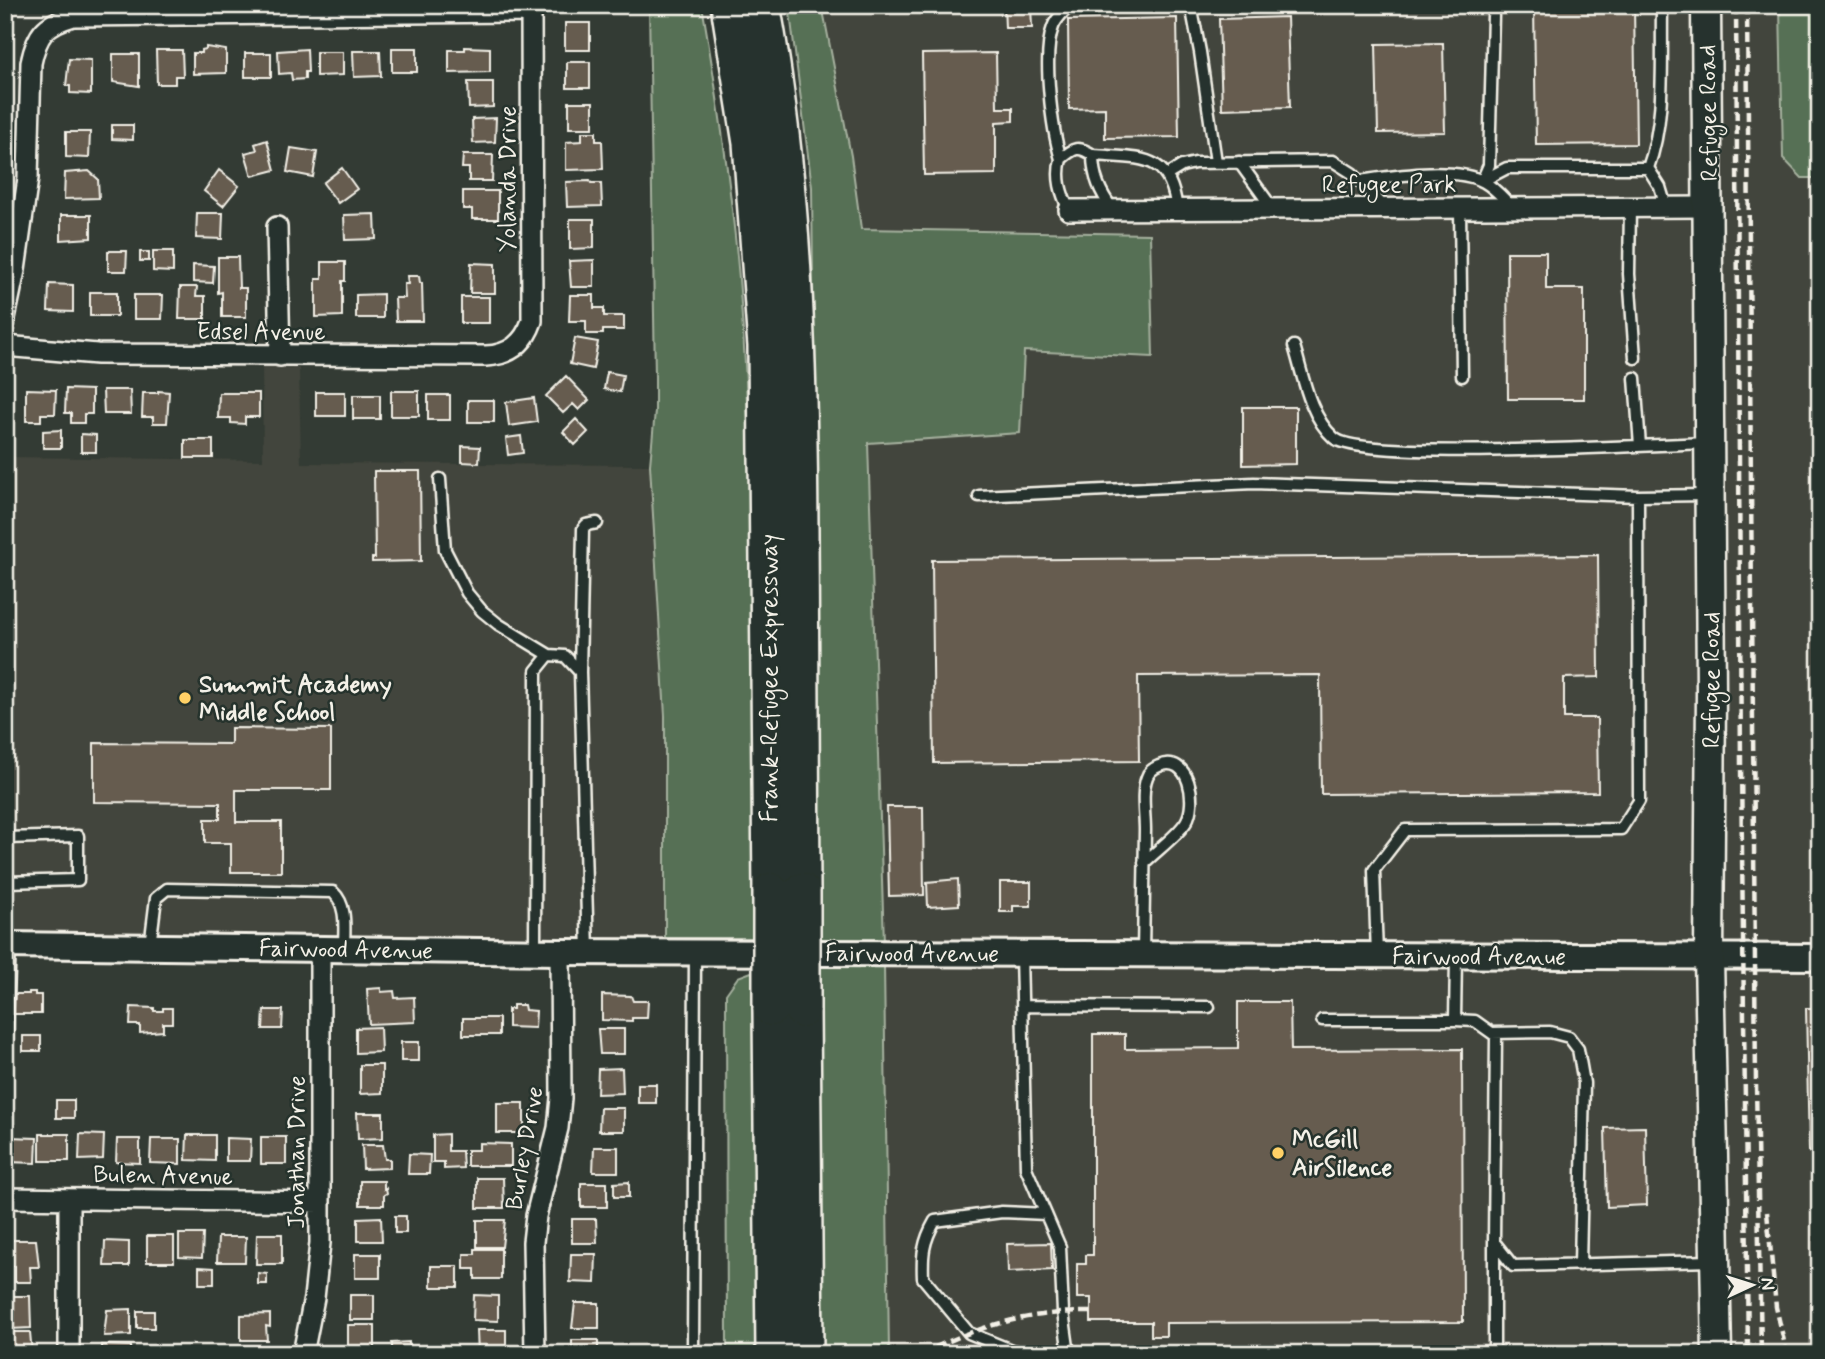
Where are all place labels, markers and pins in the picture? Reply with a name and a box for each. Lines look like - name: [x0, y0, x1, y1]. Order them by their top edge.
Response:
- place label: Summit Academy Middle School: [199, 670, 392, 729]
- marker: Summit Academy Middle School: [177, 690, 193, 706]
- place label: McGill AirSilence: [1292, 1125, 1392, 1184]
- marker: McGill AirSilence: [1270, 1145, 1286, 1161]

